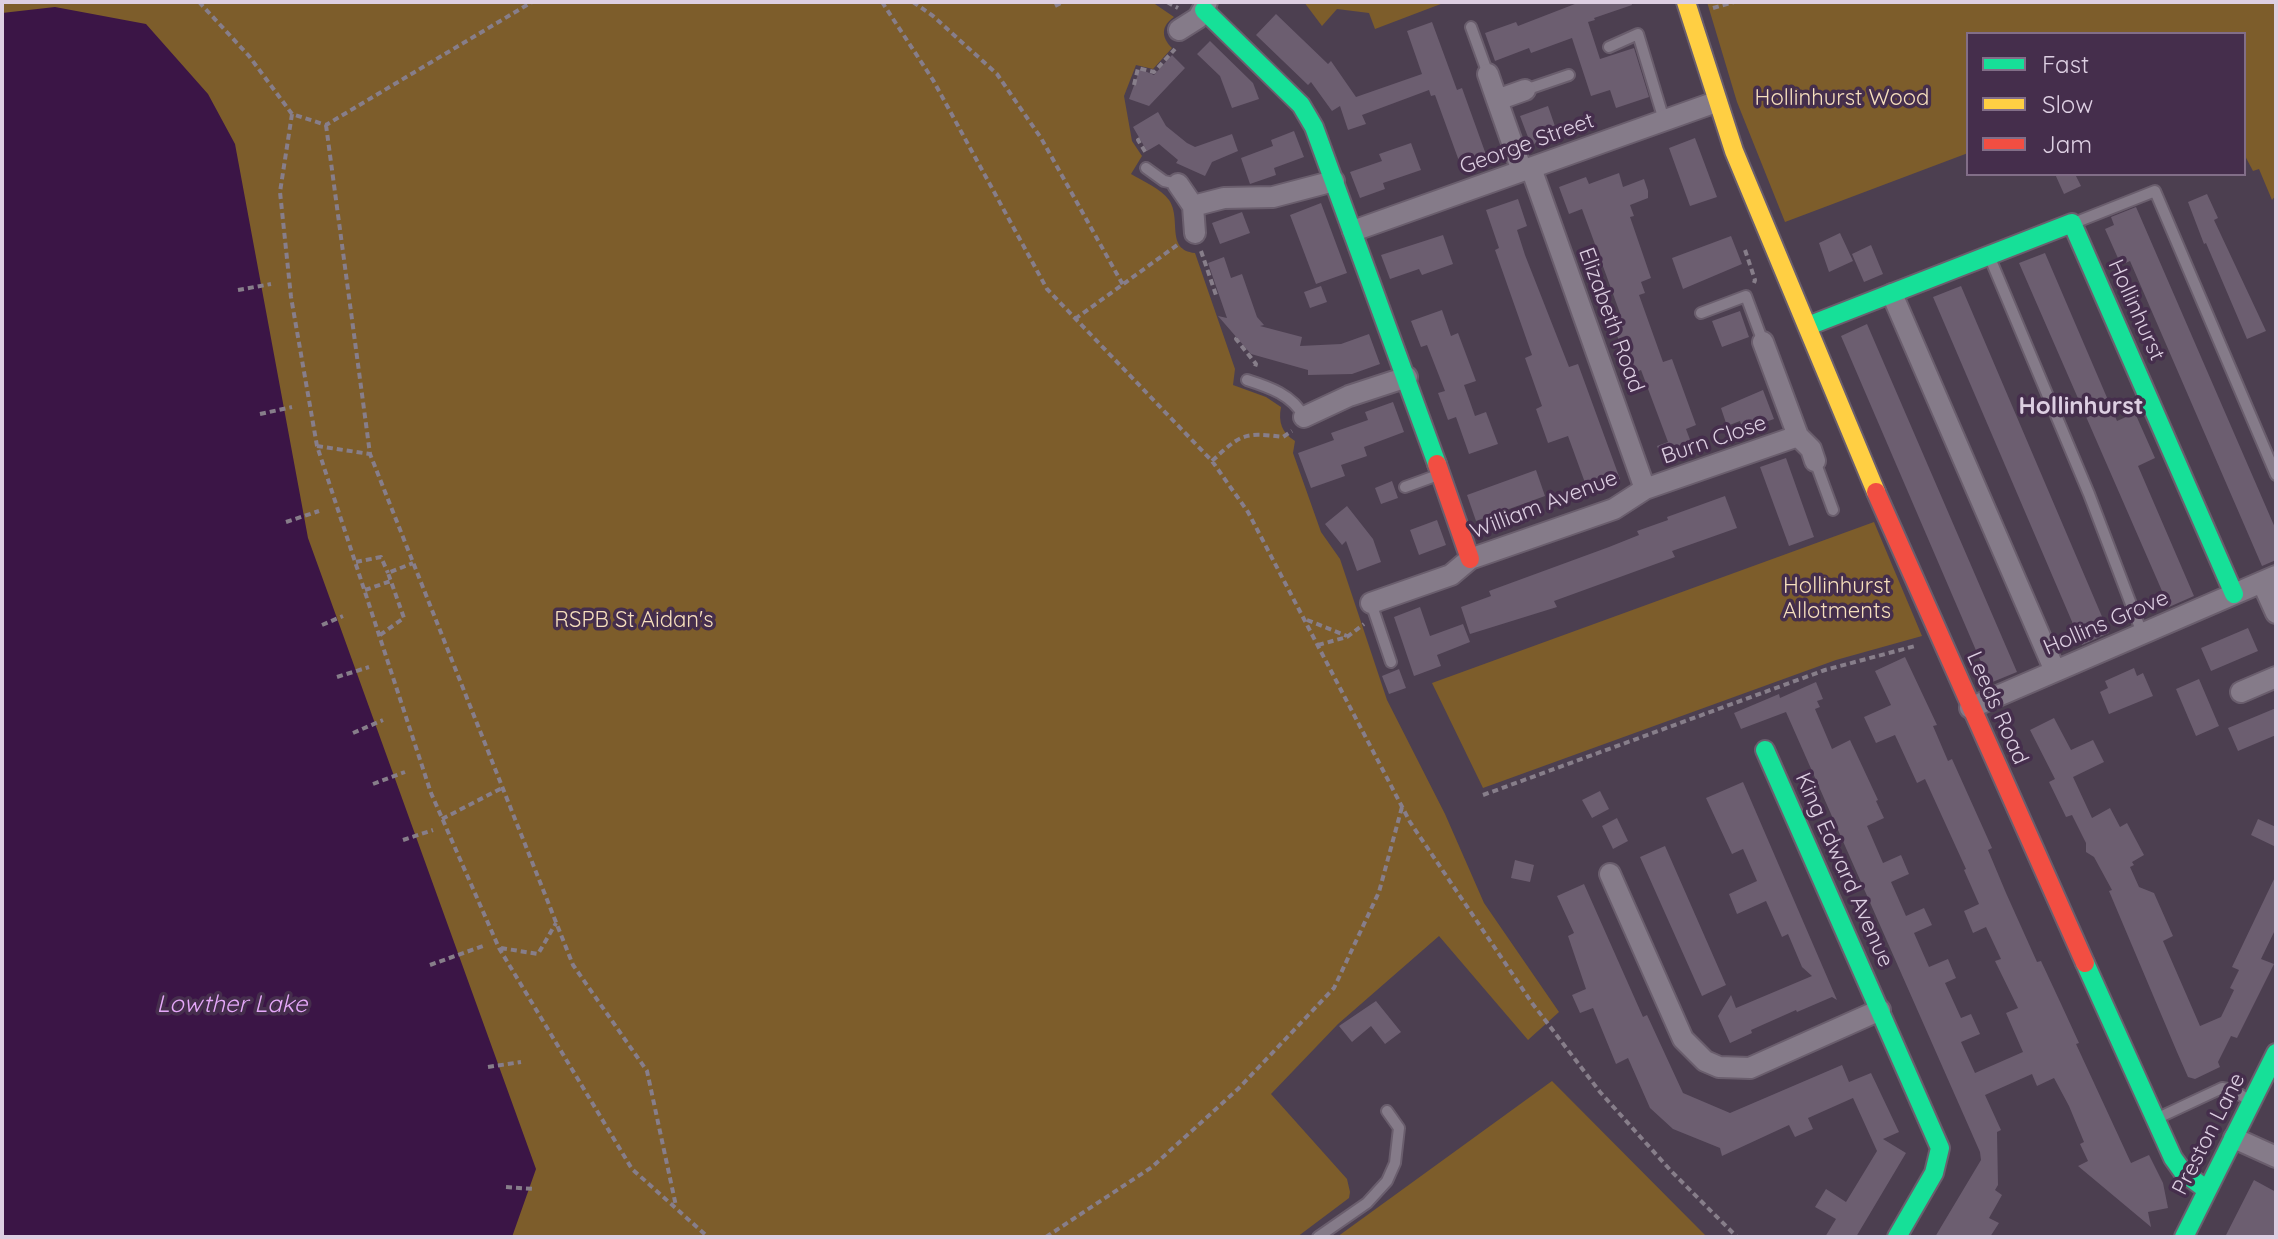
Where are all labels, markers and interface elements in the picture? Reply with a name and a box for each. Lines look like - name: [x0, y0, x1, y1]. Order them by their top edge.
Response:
- legend: [1966, 32, 2246, 176]
- text: Fast: [2042, 49, 2089, 79]
- park label: Hollinhurst Wood: [1755, 85, 1929, 111]
- text: Slow: [2042, 89, 2093, 119]
- street label: George Street: [1456, 107, 1598, 181]
- text: Jam: [2042, 129, 2092, 159]
- street label: Elizabeth Road: [1573, 244, 1649, 396]
- street label: Hollinhurst: [2102, 255, 2170, 365]
- district label: Hollinhurst: [2018, 393, 2144, 421]
- street label: Burn Close: [1658, 410, 1770, 470]
- street label: William Avenue: [1467, 465, 1621, 545]
- park label: Hollinhurst Allotments: [1783, 573, 1891, 624]
- street label: Hollins Grove: [2039, 585, 2173, 661]
- park label: RSPB St Aidan's: [554, 607, 714, 633]
- street label: Leeds Road: [1960, 647, 2034, 769]
- street label: King Edward Avenue: [1789, 769, 1899, 971]
- water label: Lowther Lake: [157, 991, 307, 1019]
- street label: Preston Lane: [2167, 1069, 2251, 1199]

